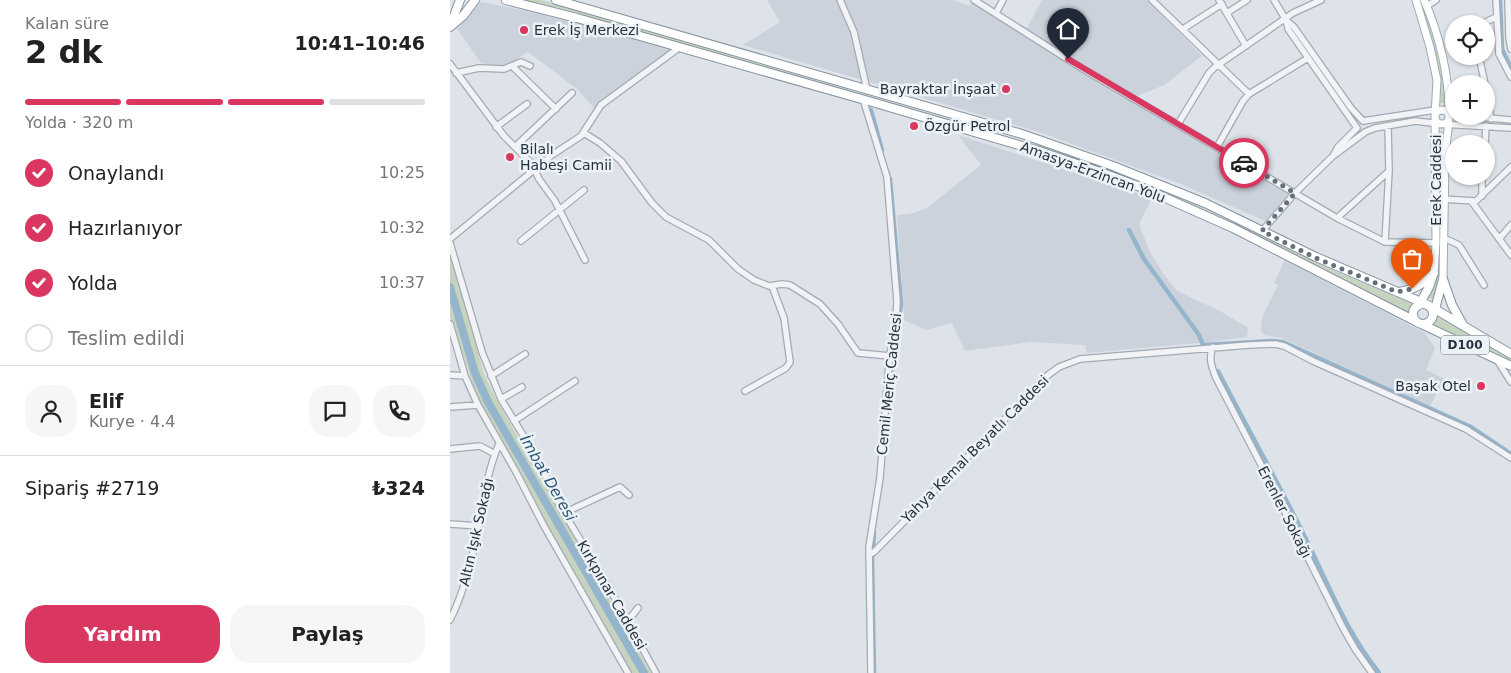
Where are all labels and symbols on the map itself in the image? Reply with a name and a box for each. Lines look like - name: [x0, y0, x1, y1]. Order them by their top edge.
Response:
- pin: [1047, 8, 1089, 59]
- place label: Erek İş Merkezi: [534, 21, 639, 38]
- marker: Erek İş Merkezi: [518, 24, 530, 36]
- place label: Bayraktar İnşaat: [880, 80, 996, 97]
- marker: Bayraktar İnşaat: [1000, 83, 1012, 95]
- place label: Özgür Petrol: [924, 117, 1010, 134]
- marker: Özgür Petrol: [908, 120, 920, 132]
- street label: Erek Caddesi: [1428, 134, 1444, 226]
- street label: Amasya-Erzincan Yolu: [1018, 138, 1168, 206]
- courier: [1219, 138, 1269, 188]
- place label: Bilalı Habeşi Camii: [520, 141, 612, 173]
- marker: Bilalı Habeşi Camii: [504, 151, 516, 163]
- pin: [1391, 238, 1433, 289]
- street label: Cemil Meriç Caddesi: [874, 312, 904, 456]
- road number: D100: [1441, 336, 1489, 354]
- street label: Yahya Kemal Beyatlı Caddesi: [897, 372, 1052, 527]
- place label: Başak Otel: [1395, 378, 1471, 394]
- marker: Başak Otel: [1475, 380, 1487, 392]
- water label: İmbat Deresi: [516, 431, 581, 525]
- street label: Erenler Sokağı: [1255, 463, 1315, 561]
- street label: Altın Işık Sokağı: [456, 476, 496, 588]
- street label: Kırkpınar Caddesi: [574, 538, 650, 652]

